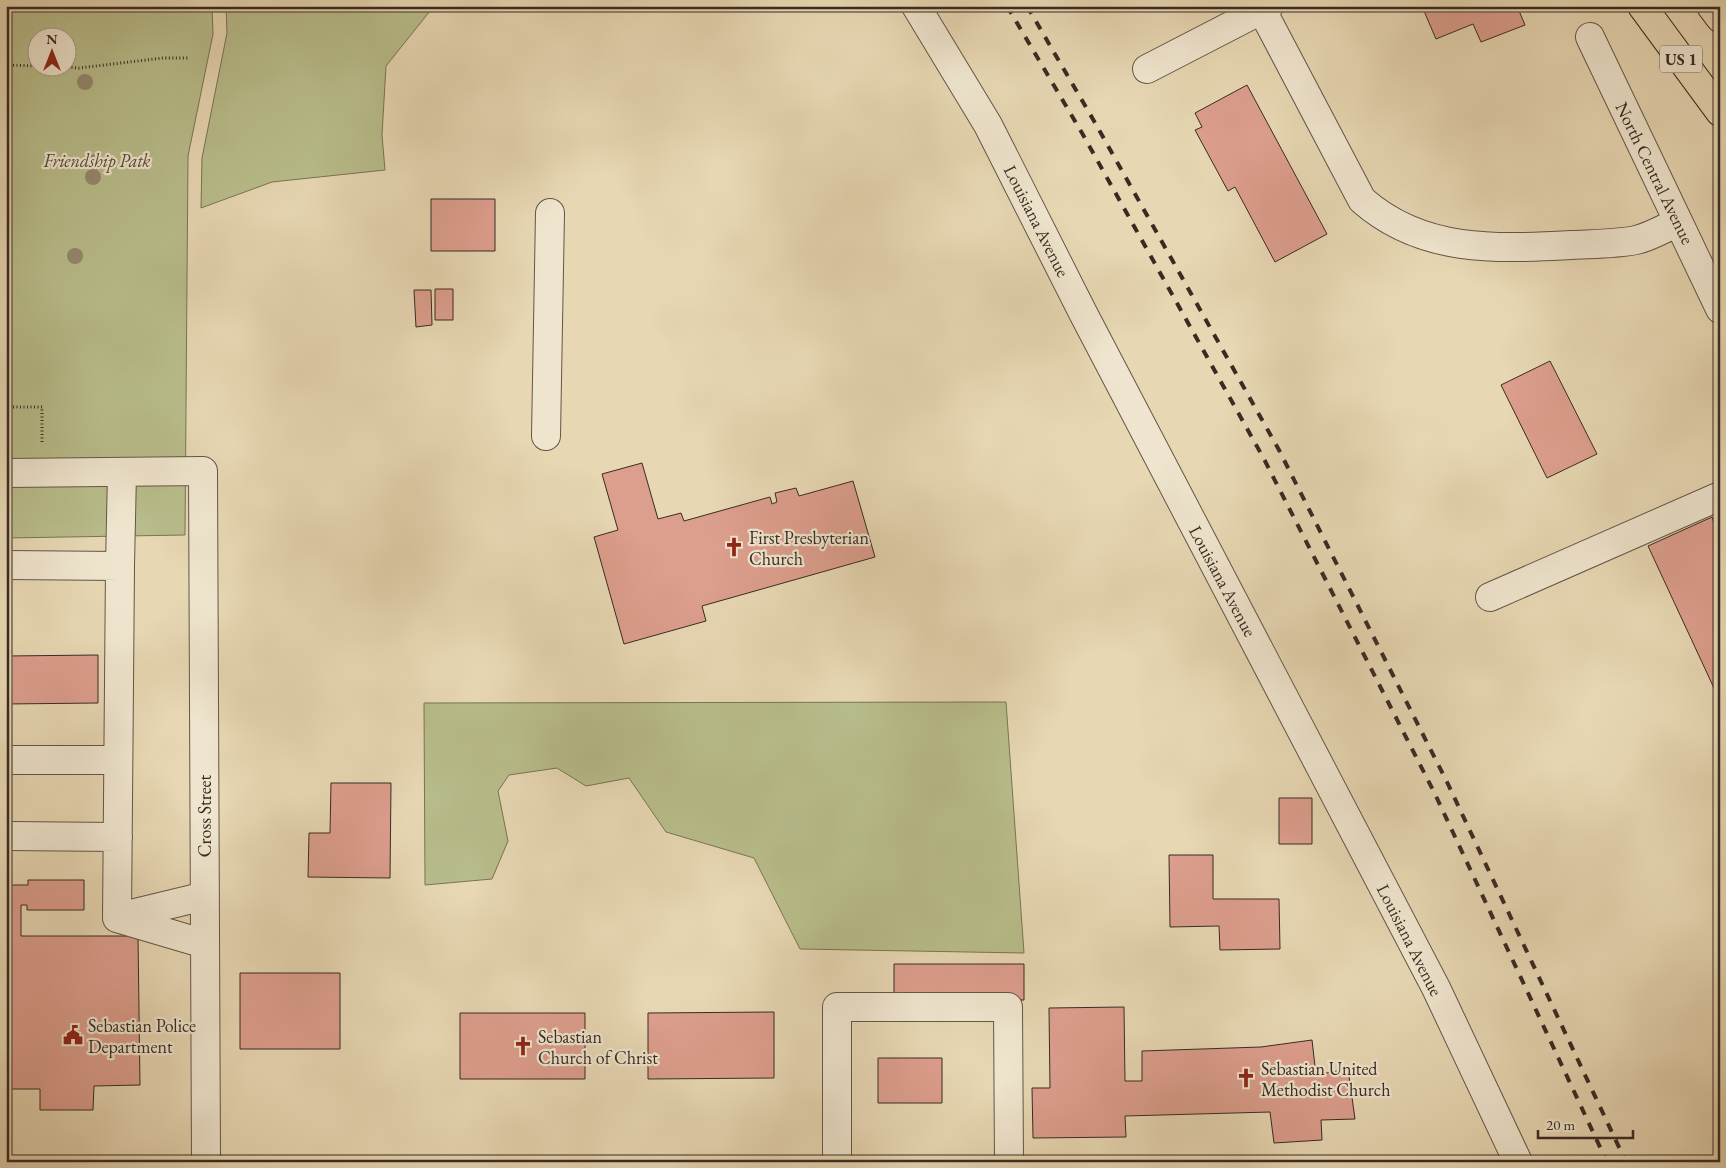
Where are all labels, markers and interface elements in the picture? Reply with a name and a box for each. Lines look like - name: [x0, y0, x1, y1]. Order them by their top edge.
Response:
- north arrow: [28, 28, 78, 78]
- text: N: [46, 30, 58, 48]
- road number: US 1: [1660, 46, 1702, 72]
- street label: North Central Avenue: [1611, 98, 1699, 248]
- park label: Friendship Patk: [42, 149, 151, 173]
- street label: Louisiana Avenue: [999, 161, 1075, 281]
- street label: Louisiana Avenue: [1184, 521, 1262, 641]
- place label: First Presbyterian Church: [749, 526, 869, 570]
- church icon: First Presbyterian Church: [723, 536, 745, 558]
- street label: Cross Street: [193, 774, 216, 857]
- street label: Louisiana Avenue: [1372, 880, 1448, 1000]
- place label: Sebastian Police Department: [88, 1014, 196, 1058]
- public building icon: Sebastian Police Department: [62, 1024, 84, 1046]
- place label: Sebastian Church of Christ: [538, 1025, 658, 1069]
- church icon: Sebastian Church of Christ: [512, 1035, 534, 1057]
- place label: Sebastian United Methodist Church: [1261, 1057, 1390, 1101]
- church icon: Sebastian United Methodist Church: [1235, 1067, 1257, 1089]
- scale bar: [1538, 1108, 1634, 1140]
- text: 20 m: [1546, 1115, 1575, 1134]

